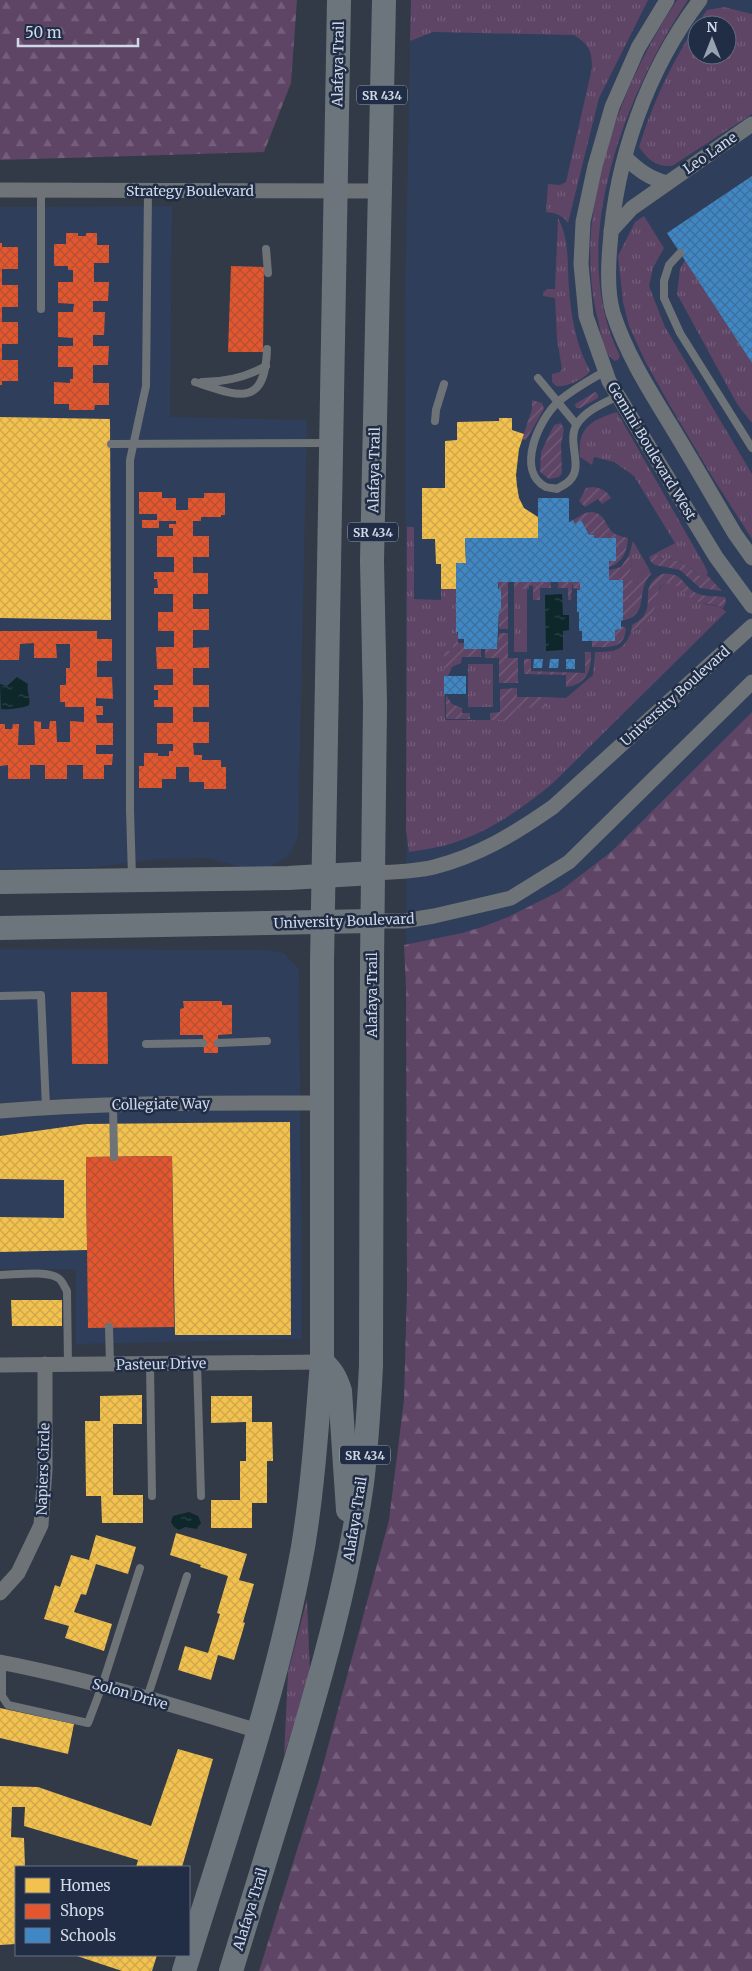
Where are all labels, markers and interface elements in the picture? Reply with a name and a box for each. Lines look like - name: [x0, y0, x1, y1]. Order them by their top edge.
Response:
- scale bar: [18, 15, 138, 47]
- north arrow: [687, 15, 737, 65]
- text: N: [706, 18, 718, 36]
- street label: Alafaya Trail: [328, 20, 348, 108]
- text: 50 m: [25, 23, 62, 42]
- road number: SR 434: [357, 86, 407, 104]
- street label: Leo Lane: [680, 128, 740, 178]
- street label: Strategy Boulevard: [126, 182, 255, 200]
- street label: Gemini Boulevard West: [604, 379, 701, 524]
- street label: Alafaya Trail: [364, 426, 384, 514]
- road number: SR 434: [348, 522, 398, 542]
- street label: University Boulevard: [617, 642, 734, 750]
- street label: University Boulevard: [273, 910, 415, 932]
- street label: Alafaya Trail: [363, 952, 381, 1039]
- street label: Collegiate Way: [112, 1094, 211, 1114]
- street label: Pasteur Drive: [116, 1354, 206, 1374]
- street label: Napiers Circle: [32, 1422, 54, 1516]
- road number: SR 434: [340, 1446, 390, 1464]
- street label: Alafaya Trail: [339, 1475, 371, 1564]
- street label: Solon Drive: [90, 1675, 170, 1713]
- street label: Alafaya Trail: [229, 1865, 271, 1954]
- legend: [15, 1866, 190, 1956]
- text: Homes: [60, 1876, 111, 1895]
- text: Shops: [60, 1901, 104, 1920]
- text: Schools: [60, 1926, 116, 1945]

